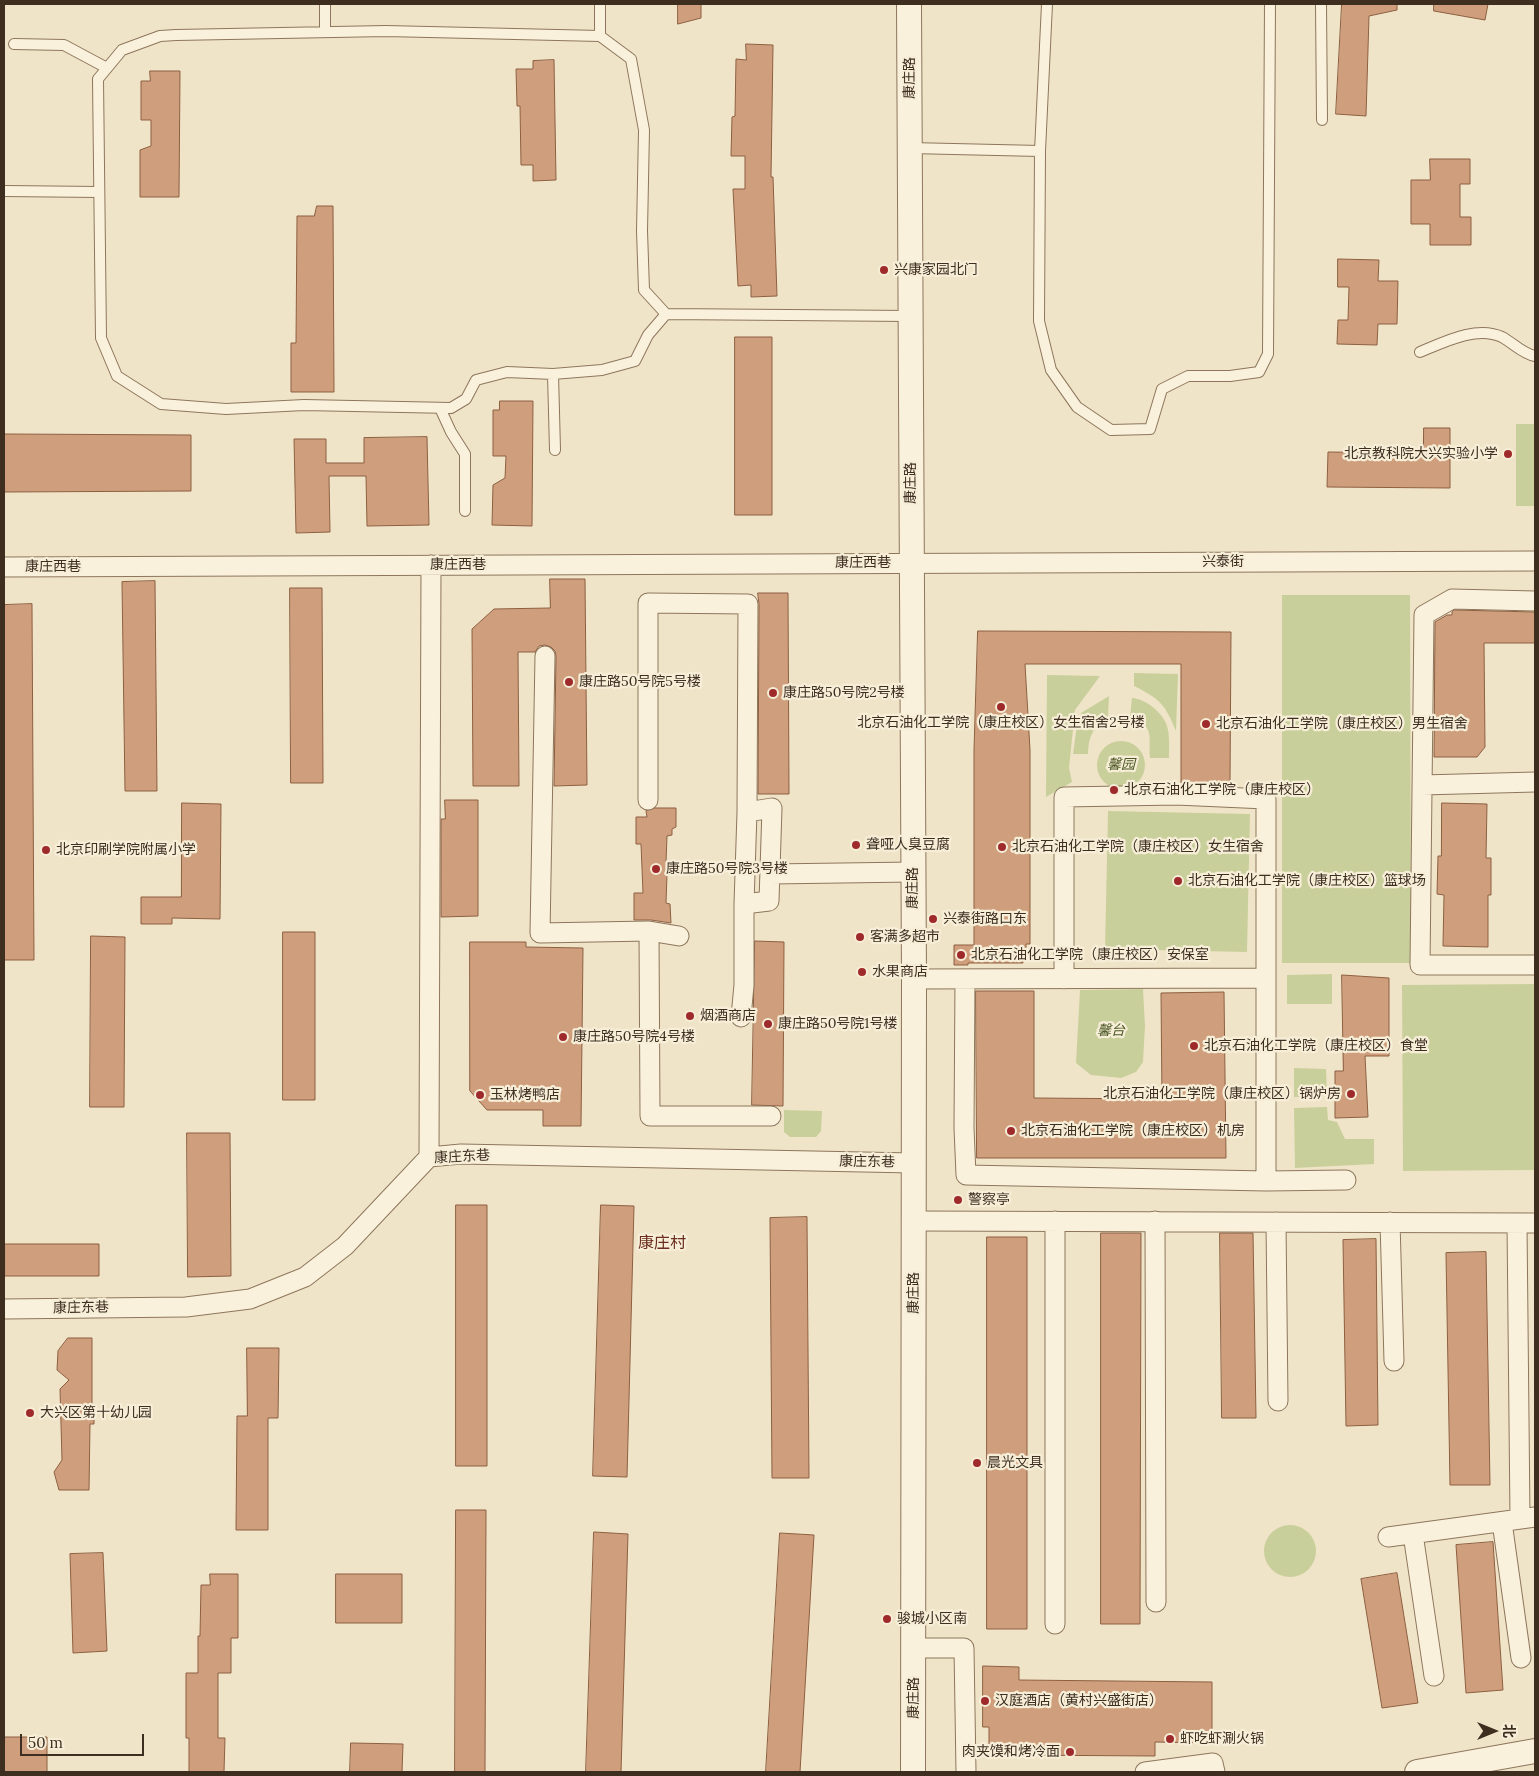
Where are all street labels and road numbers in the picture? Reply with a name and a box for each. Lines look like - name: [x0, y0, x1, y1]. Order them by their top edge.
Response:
- street label: 康庄路: [902, 57, 918, 99]
- street label: 康庄路: [903, 462, 919, 504]
- street label: 兴泰街: [1202, 554, 1244, 570]
- street label: 康庄西巷: [835, 555, 891, 571]
- street label: 康庄西巷: [430, 557, 486, 573]
- street label: 康庄西巷: [25, 559, 81, 575]
- street label: 康庄路: [905, 867, 921, 909]
- street label: 康庄东巷: [434, 1147, 490, 1167]
- street label: 康庄东巷: [839, 1153, 895, 1171]
- street label: 康庄路: [906, 1272, 922, 1314]
- street label: 康庄东巷: [53, 1299, 109, 1317]
- street label: 康庄路: [906, 1677, 922, 1719]

